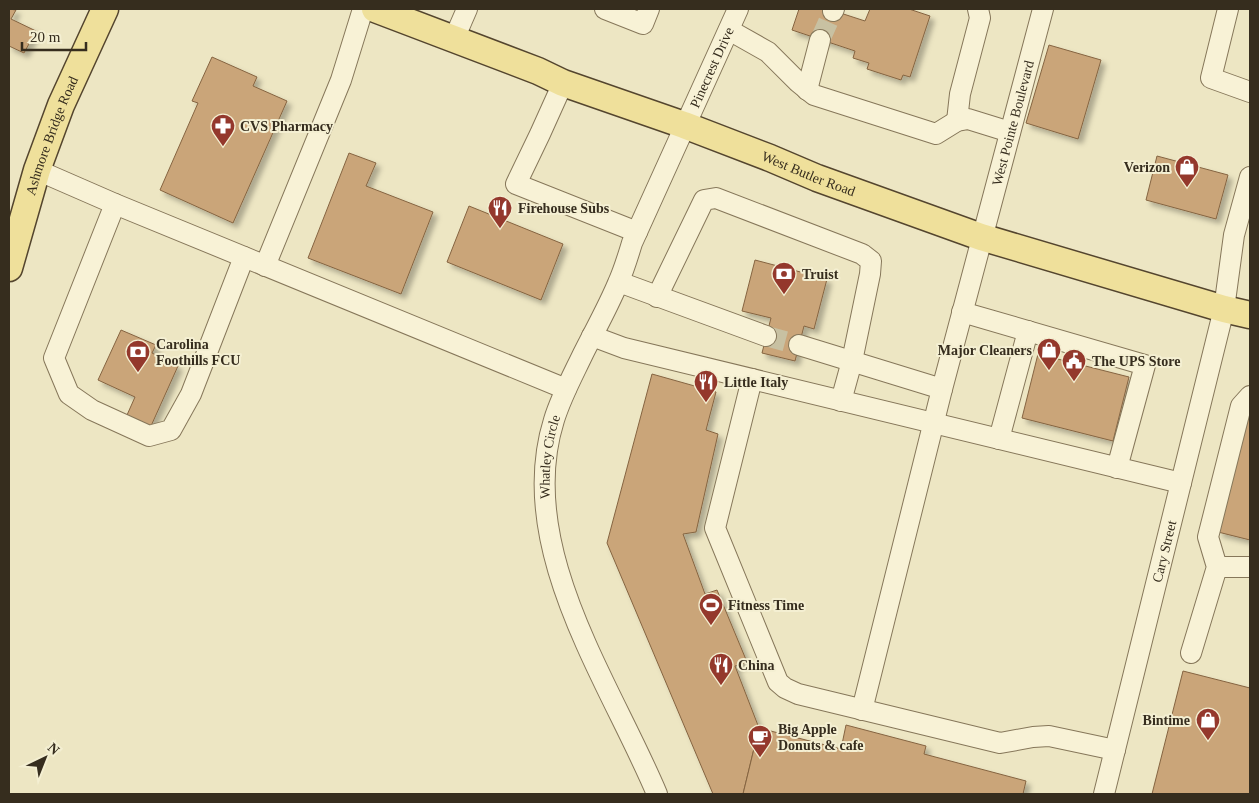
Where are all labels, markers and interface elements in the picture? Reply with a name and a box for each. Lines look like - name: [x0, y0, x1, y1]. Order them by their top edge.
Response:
- scale bar: [22, 20, 86, 52]
- street label: Pinecrest Drive: [687, 25, 736, 110]
- text: 20 m: [30, 29, 61, 45]
- street label: West Pointe Boulevard: [989, 59, 1036, 187]
- street label: Ashmore Bridge Road: [23, 74, 81, 197]
- pharmacy icon: CVS Pharmacy: [210, 113, 236, 147]
- place label: CVS Pharmacy: [240, 119, 333, 134]
- street label: West Butler Road: [760, 148, 857, 199]
- shop icon: Verizon: [1174, 154, 1200, 188]
- place label: Verizon: [1124, 160, 1170, 175]
- restaurant icon: Firehouse Subs: [487, 195, 513, 229]
- place label: Firehouse Subs: [518, 201, 610, 216]
- bank icon: Truist: [771, 261, 797, 295]
- place label: Truist: [802, 267, 839, 282]
- place label: Carolina Foothills FCU: [156, 337, 240, 368]
- shop icon: Major Cleaners: [1036, 337, 1062, 371]
- bank icon: Carolina Foothills FCU: [125, 339, 151, 373]
- place label: Major Cleaners: [938, 343, 1033, 358]
- public building icon: The UPS Store: [1061, 348, 1087, 382]
- place label: The UPS Store: [1092, 354, 1180, 369]
- restaurant icon: Little Italy: [693, 369, 719, 403]
- place label: Little Italy: [724, 375, 788, 390]
- street label: Whatley Circle: [537, 413, 563, 499]
- street label: Cary Street: [1149, 519, 1179, 584]
- sports icon: Fitness Time: [698, 592, 724, 626]
- place label: Fitness Time: [728, 598, 804, 613]
- restaurant icon: China: [708, 652, 734, 686]
- place label: China: [738, 658, 775, 673]
- shop icon: Bintime: [1195, 707, 1221, 741]
- place label: Bintime: [1143, 713, 1190, 728]
- place label: Big Apple Donuts & cafe: [778, 722, 864, 753]
- cafe icon: Big Apple Donuts & cafe: [747, 724, 773, 758]
- north arrow: [20, 733, 70, 783]
- text: N: [45, 740, 62, 758]

